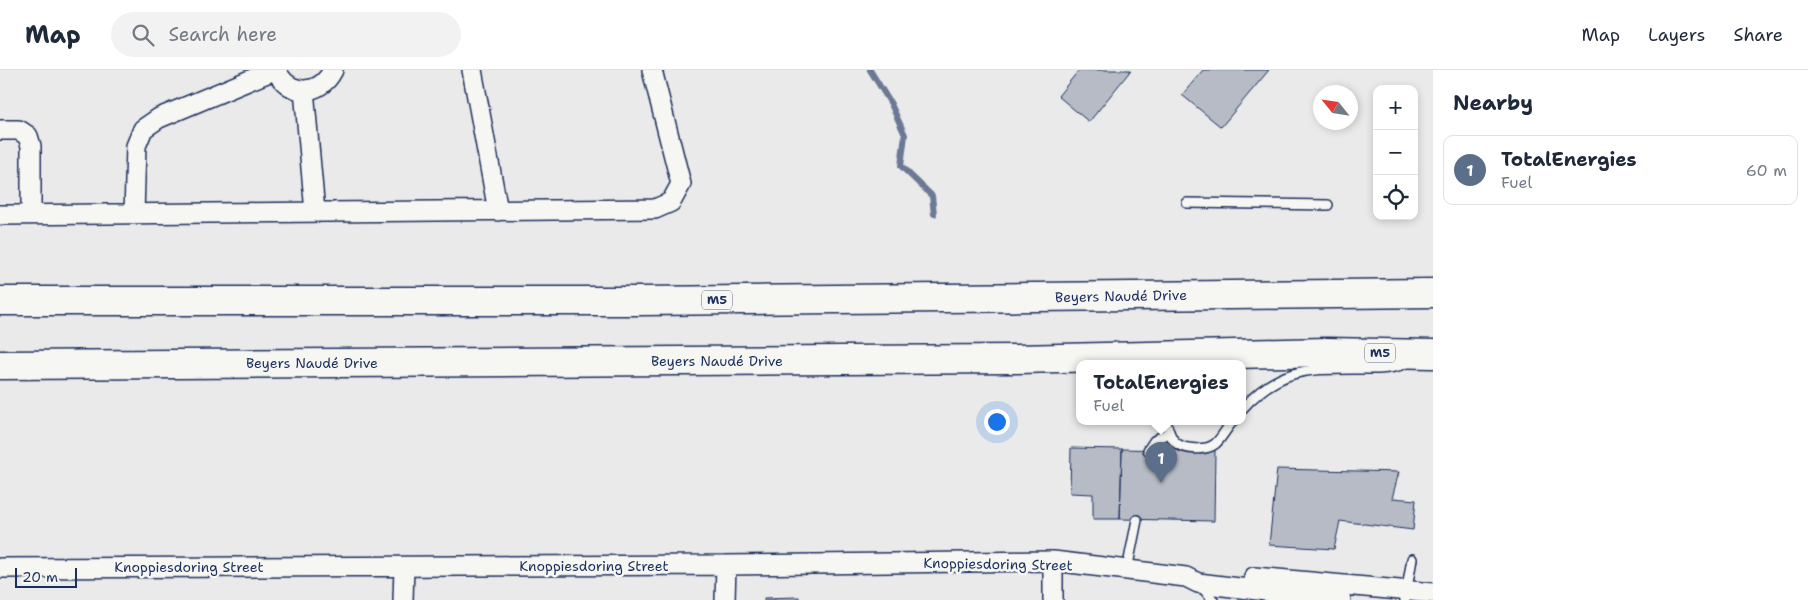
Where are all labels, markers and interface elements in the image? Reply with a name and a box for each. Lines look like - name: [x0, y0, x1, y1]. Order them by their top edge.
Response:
- search box: [111, 12, 461, 57]
- text: Map: [25, 19, 81, 51]
- icon: search: [129, 21, 157, 49]
- text: Search here: [169, 22, 277, 47]
- text: Map: [1582, 23, 1620, 47]
- text: Layers: [1648, 23, 1705, 47]
- text: Share: [1733, 23, 1783, 47]
- north arrow: [1313, 85, 1358, 130]
- map controls: [1373, 85, 1418, 220]
- button: +: [1373, 85, 1418, 130]
- text: Nearby: [1453, 89, 1533, 117]
- button: −: [1373, 130, 1418, 175]
- text: TotalEnergies: [1501, 147, 1637, 172]
- text: 1: [1466, 160, 1474, 181]
- text: 60 m: [1746, 160, 1787, 181]
- text: Fuel: [1501, 172, 1532, 193]
- button: locate: [1373, 175, 1418, 220]
- street label: Beyers Naudé Drive: [1055, 286, 1187, 306]
- road number: M5: [702, 290, 732, 310]
- road number: M5: [1365, 344, 1395, 362]
- street label: Beyers Naudé Drive: [651, 352, 783, 370]
- street label: Beyers Naudé Drive: [246, 354, 378, 372]
- popup: [1076, 360, 1246, 425]
- text: TotalEnergies: [1093, 370, 1229, 395]
- text: Fuel: [1093, 395, 1124, 416]
- your location: [984, 409, 1010, 435]
- pin: 1: [1145, 442, 1177, 483]
- street label: Knoppiesdoring Street: [923, 554, 1073, 574]
- street label: Knoppiesdoring Street: [519, 557, 669, 575]
- street label: Knoppiesdoring Street: [114, 558, 264, 576]
- scale bar: [15, 565, 78, 588]
- text: 20 m: [22, 568, 58, 586]

